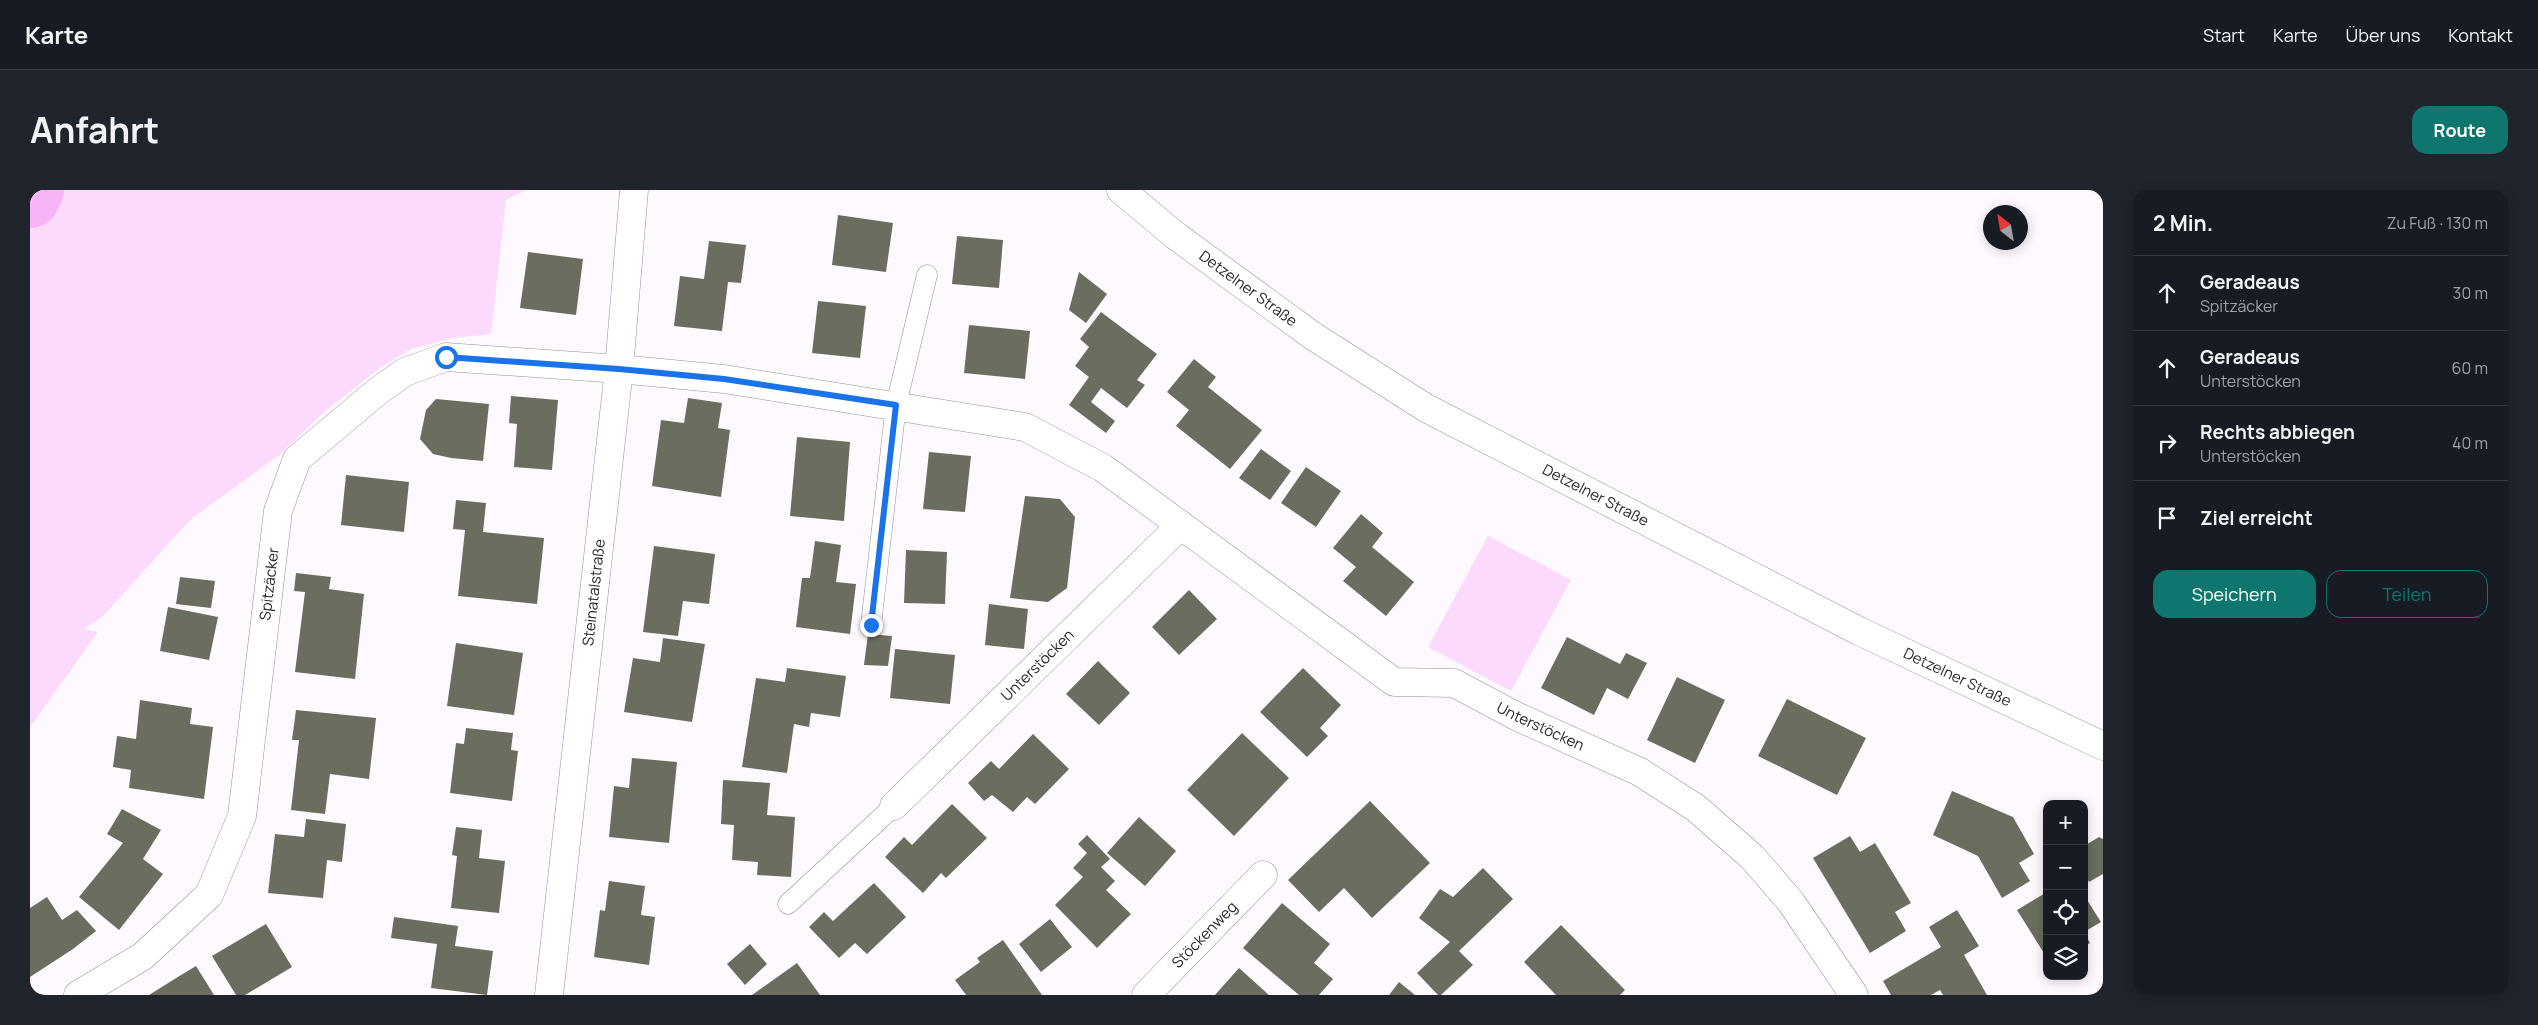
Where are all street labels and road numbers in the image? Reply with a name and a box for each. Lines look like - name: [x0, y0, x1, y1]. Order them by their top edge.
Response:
- street label: Detzelner Straße: [1195, 245, 1302, 331]
- street label: Detzelner Straße: [1539, 459, 1653, 531]
- street label: Steinatalstraße: [577, 538, 610, 647]
- street label: Spitzäcker: [254, 546, 284, 621]
- street label: Unterstöcken: [996, 624, 1078, 706]
- street label: Detzelner Straße: [1900, 642, 2015, 711]
- street label: Unterstöcken: [1493, 697, 1588, 756]
- street label: Stöckenweg: [1167, 896, 1242, 973]

